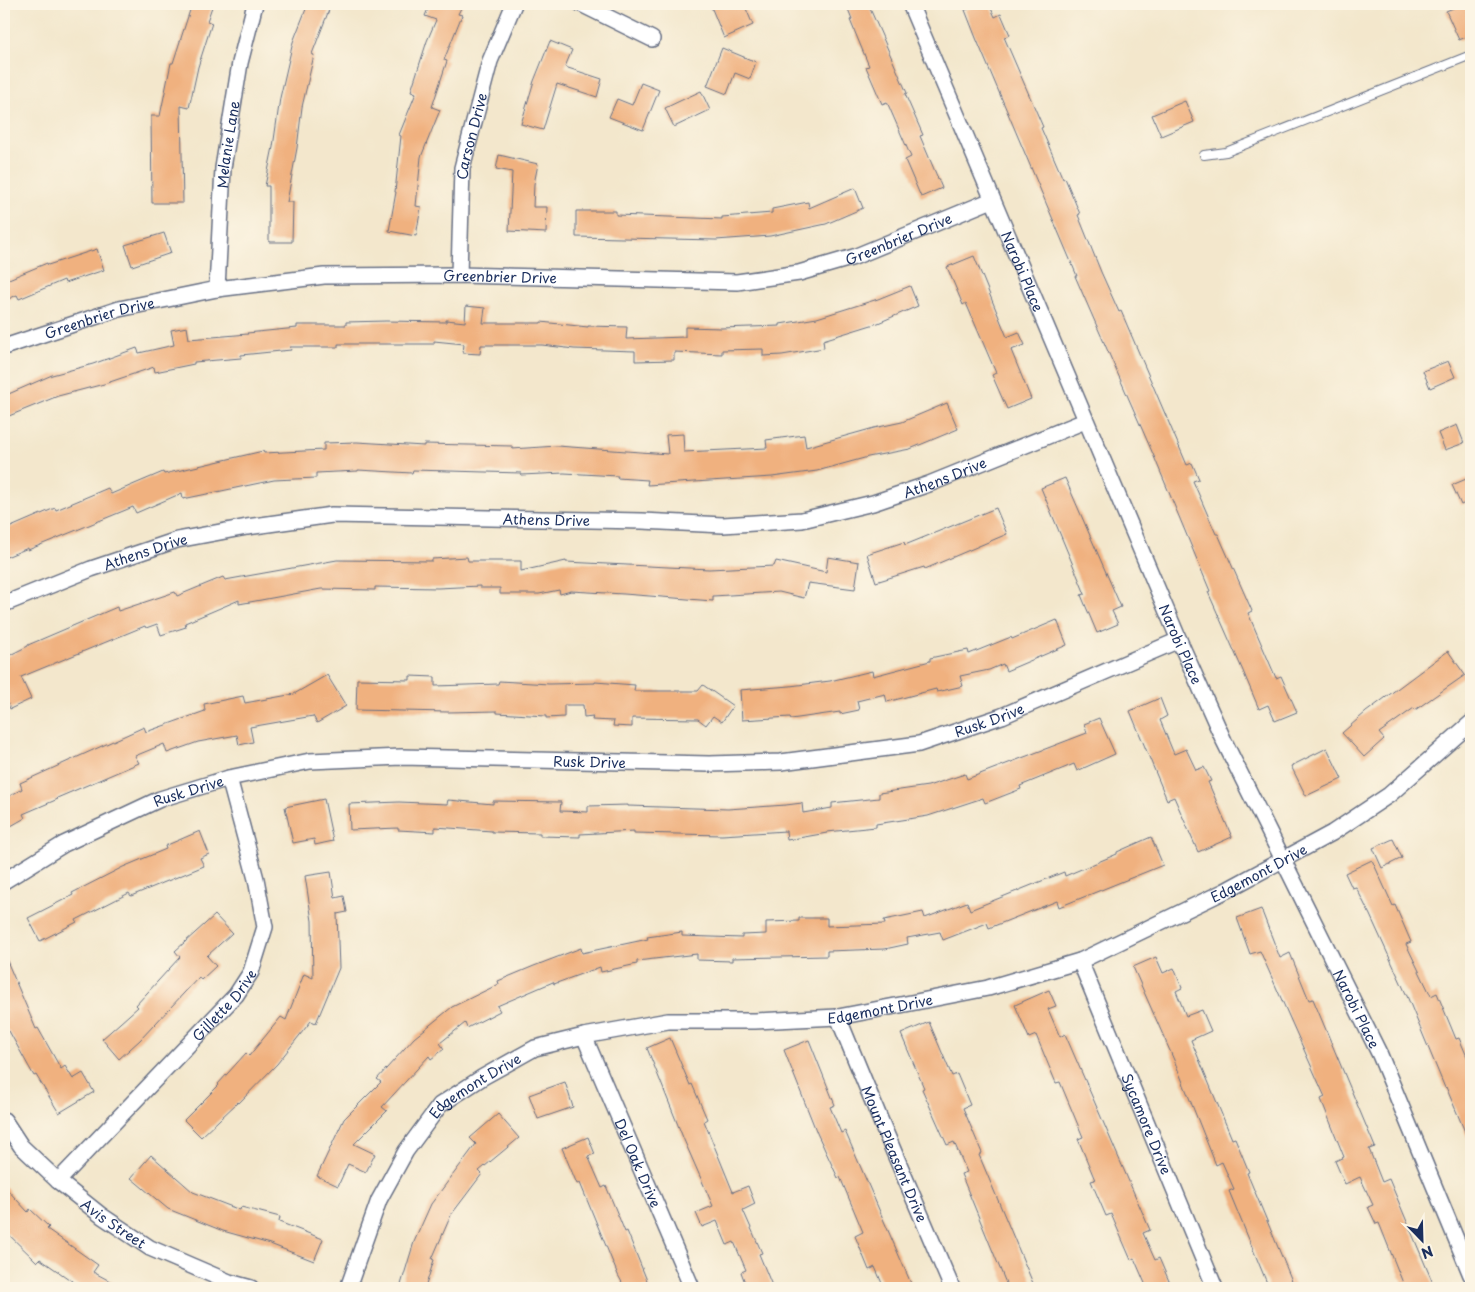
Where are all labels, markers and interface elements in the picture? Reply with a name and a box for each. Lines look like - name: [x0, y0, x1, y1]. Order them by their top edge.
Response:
- street label: Carson Drive: [451, 90, 492, 180]
- street label: Melanie Lane: [211, 99, 244, 189]
- street label: Greenbrier Drive: [843, 207, 955, 270]
- street label: Narobi Place: [997, 228, 1049, 315]
- street label: Greenbrier Drive: [443, 264, 557, 288]
- street label: Greenbrier Drive: [42, 292, 156, 343]
- street label: Athens Drive: [900, 452, 989, 503]
- street label: Athens Drive: [502, 508, 590, 530]
- street label: Athens Drive: [100, 528, 189, 575]
- street label: Narobi Place: [1154, 601, 1208, 687]
- street label: Rusk Drive: [952, 697, 1027, 742]
- street label: Rusk Drive: [553, 750, 626, 773]
- street label: Rusk Drive: [149, 770, 226, 811]
- street label: Edgemont Drive: [1207, 838, 1311, 907]
- street label: Gillette Drive: [187, 965, 261, 1046]
- street label: Narobi Place: [1329, 966, 1385, 1052]
- street label: Edgemont Drive: [827, 988, 934, 1028]
- street label: Edgemont Drive: [423, 1048, 524, 1122]
- street label: Sycamore Drive: [1117, 1070, 1177, 1177]
- street label: Mount Pleasant Drive: [857, 1082, 933, 1225]
- street label: Del Oak Drive: [610, 1115, 667, 1211]
- street label: Avis Street: [77, 1193, 151, 1253]
- north arrow: [1398, 1214, 1448, 1264]
- text: N: [1418, 1241, 1436, 1264]

